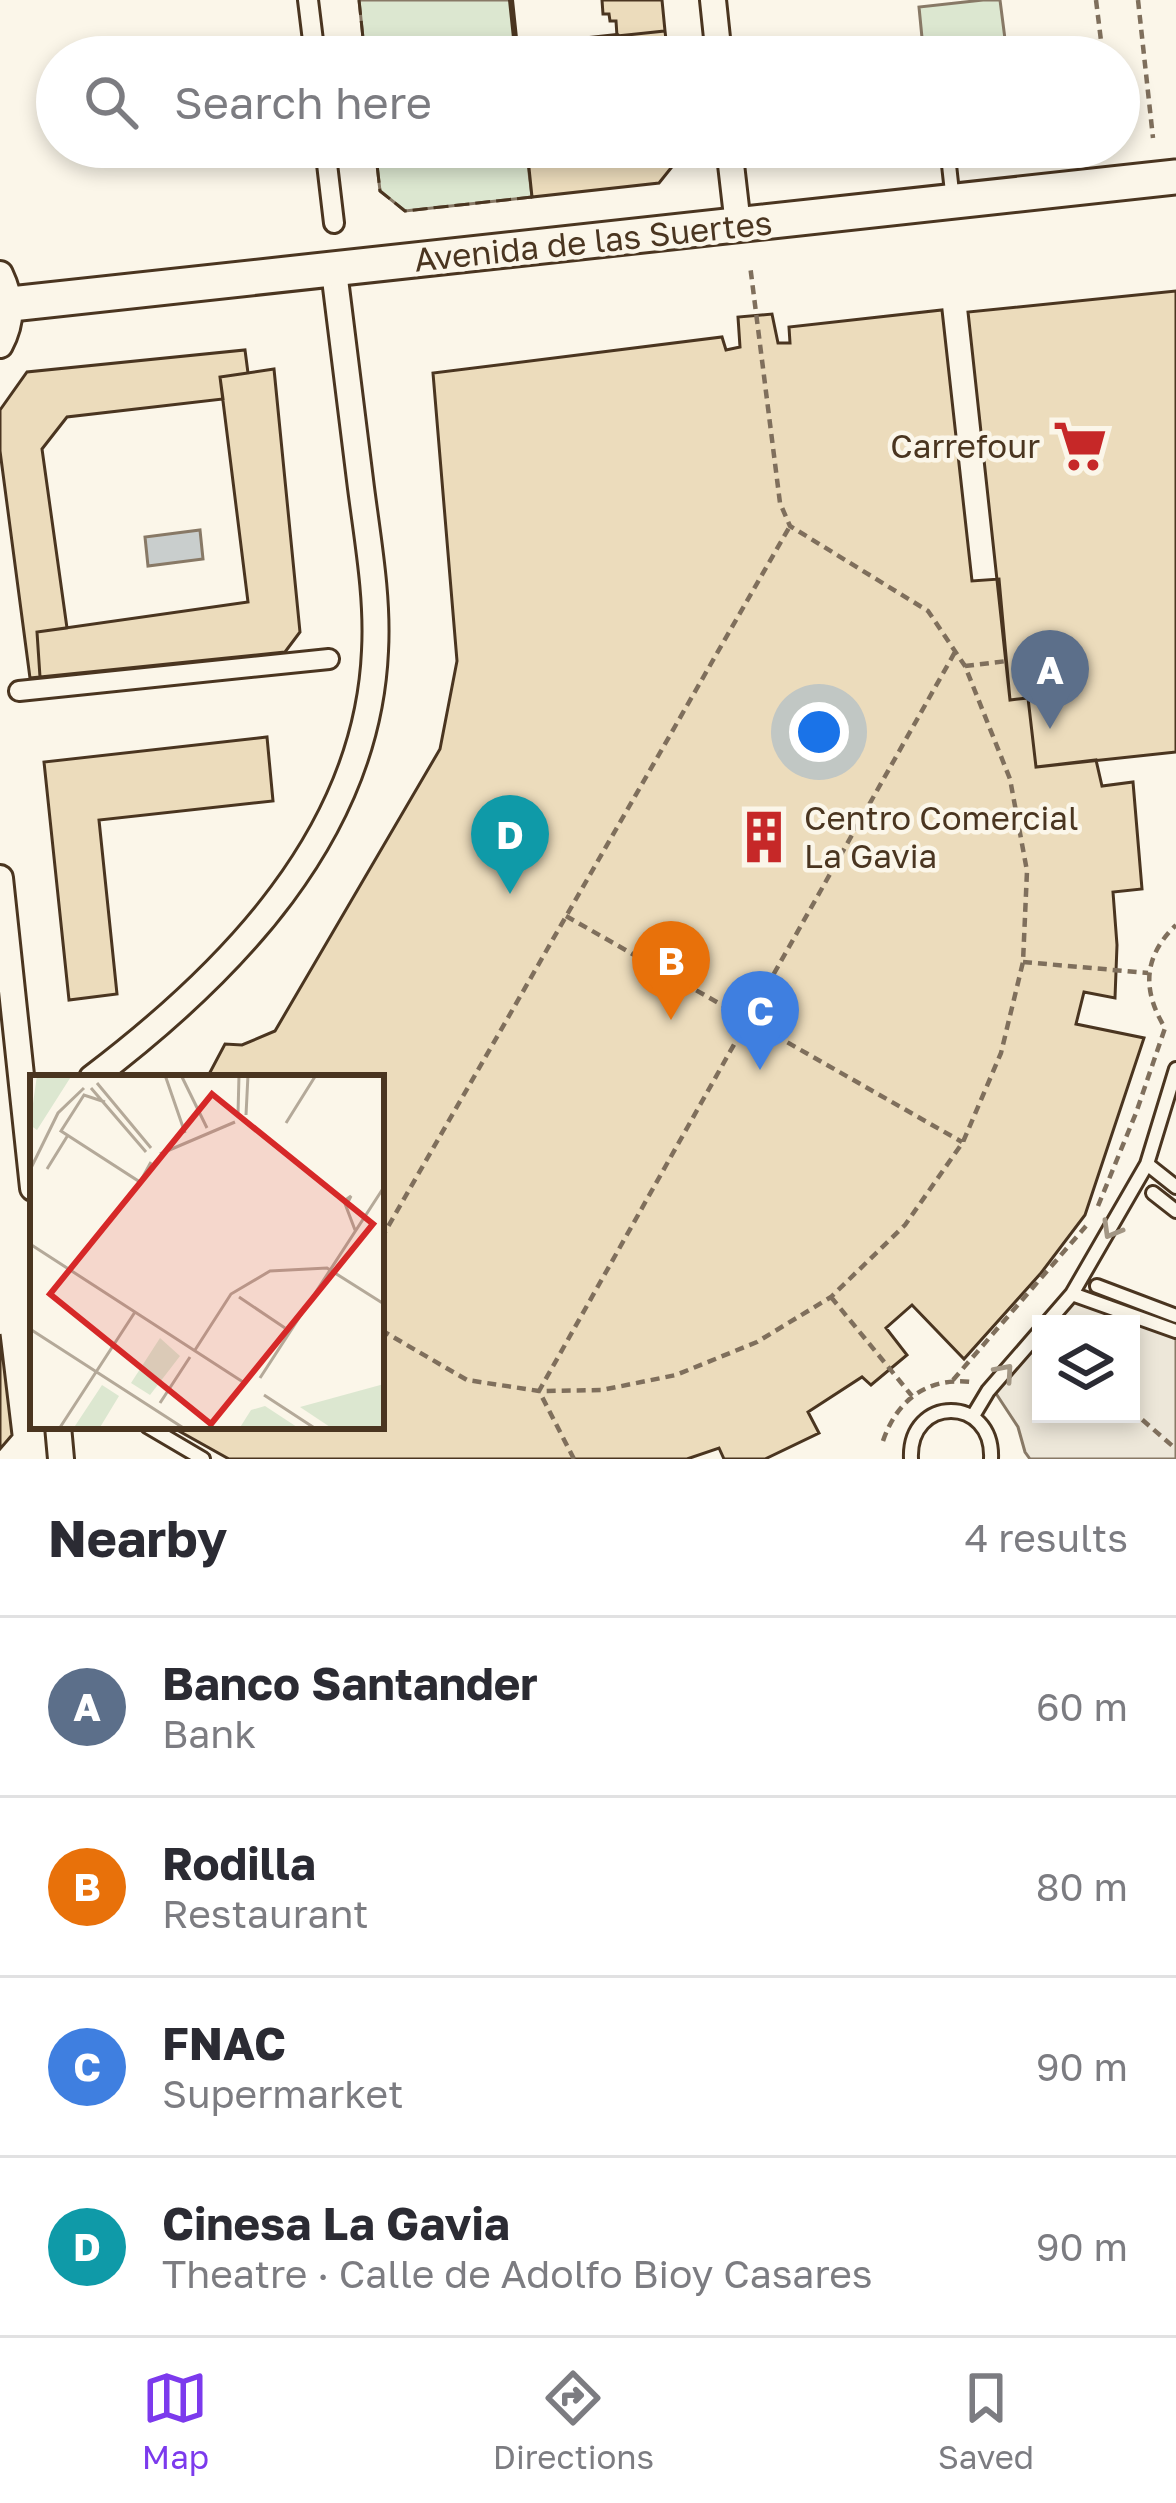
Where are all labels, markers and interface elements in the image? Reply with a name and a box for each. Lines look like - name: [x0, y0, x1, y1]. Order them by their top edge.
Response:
- search box: [36, 36, 1140, 168]
- icon: search: [78, 69, 144, 135]
- text: Search here: [174, 75, 432, 129]
- street label: Avenida de las Suertes: [412, 202, 774, 279]
- supermarket icon: Carrefour: [1051, 417, 1109, 475]
- place label: Carrefour: [890, 426, 1040, 465]
- pin: A: [1011, 630, 1089, 729]
- your location: [789, 702, 849, 762]
- pin: D: [471, 795, 549, 894]
- place label: Centro Comercial La Gavia: [804, 798, 1079, 875]
- building icon: Centro Comercial La Gavia: [735, 808, 793, 866]
- pin: B: [632, 921, 710, 1020]
- pin: C: [721, 971, 799, 1070]
- inset map: [30, 1075, 384, 1429]
- one-way arrow: [1102, 1217, 1125, 1239]
- map controls: [1032, 1315, 1140, 1423]
- button: layers: [1032, 1315, 1140, 1423]
- one-way arrow: [991, 1364, 1012, 1385]
- text: Nearby: [48, 1507, 227, 1568]
- text: 4 results: [965, 1514, 1128, 1561]
- text: Banco Santander: [162, 1656, 538, 1710]
- text: A: [73, 1683, 101, 1730]
- text: 60 m: [1036, 1683, 1128, 1730]
- text: Bank: [162, 1710, 256, 1757]
- text: Rodilla: [162, 1836, 316, 1890]
- text: B: [73, 1863, 101, 1910]
- text: 80 m: [1036, 1863, 1128, 1910]
- text: Restaurant: [162, 1890, 369, 1937]
- text: FNAC: [162, 2016, 286, 2070]
- text: C: [73, 2043, 101, 2090]
- text: 90 m: [1036, 2043, 1128, 2090]
- text: Supermarket: [162, 2070, 404, 2117]
- text: Cinesa La Gavia: [162, 2196, 510, 2250]
- text: D: [73, 2223, 101, 2270]
- text: 90 m: [1036, 2223, 1128, 2270]
- text: Theatre · Calle de Adolfo Bioy Casares: [162, 2250, 873, 2297]
- tab: Map: [142, 2365, 209, 2476]
- tab: Directions: [493, 2365, 654, 2476]
- tab: Saved: [938, 2365, 1034, 2476]

